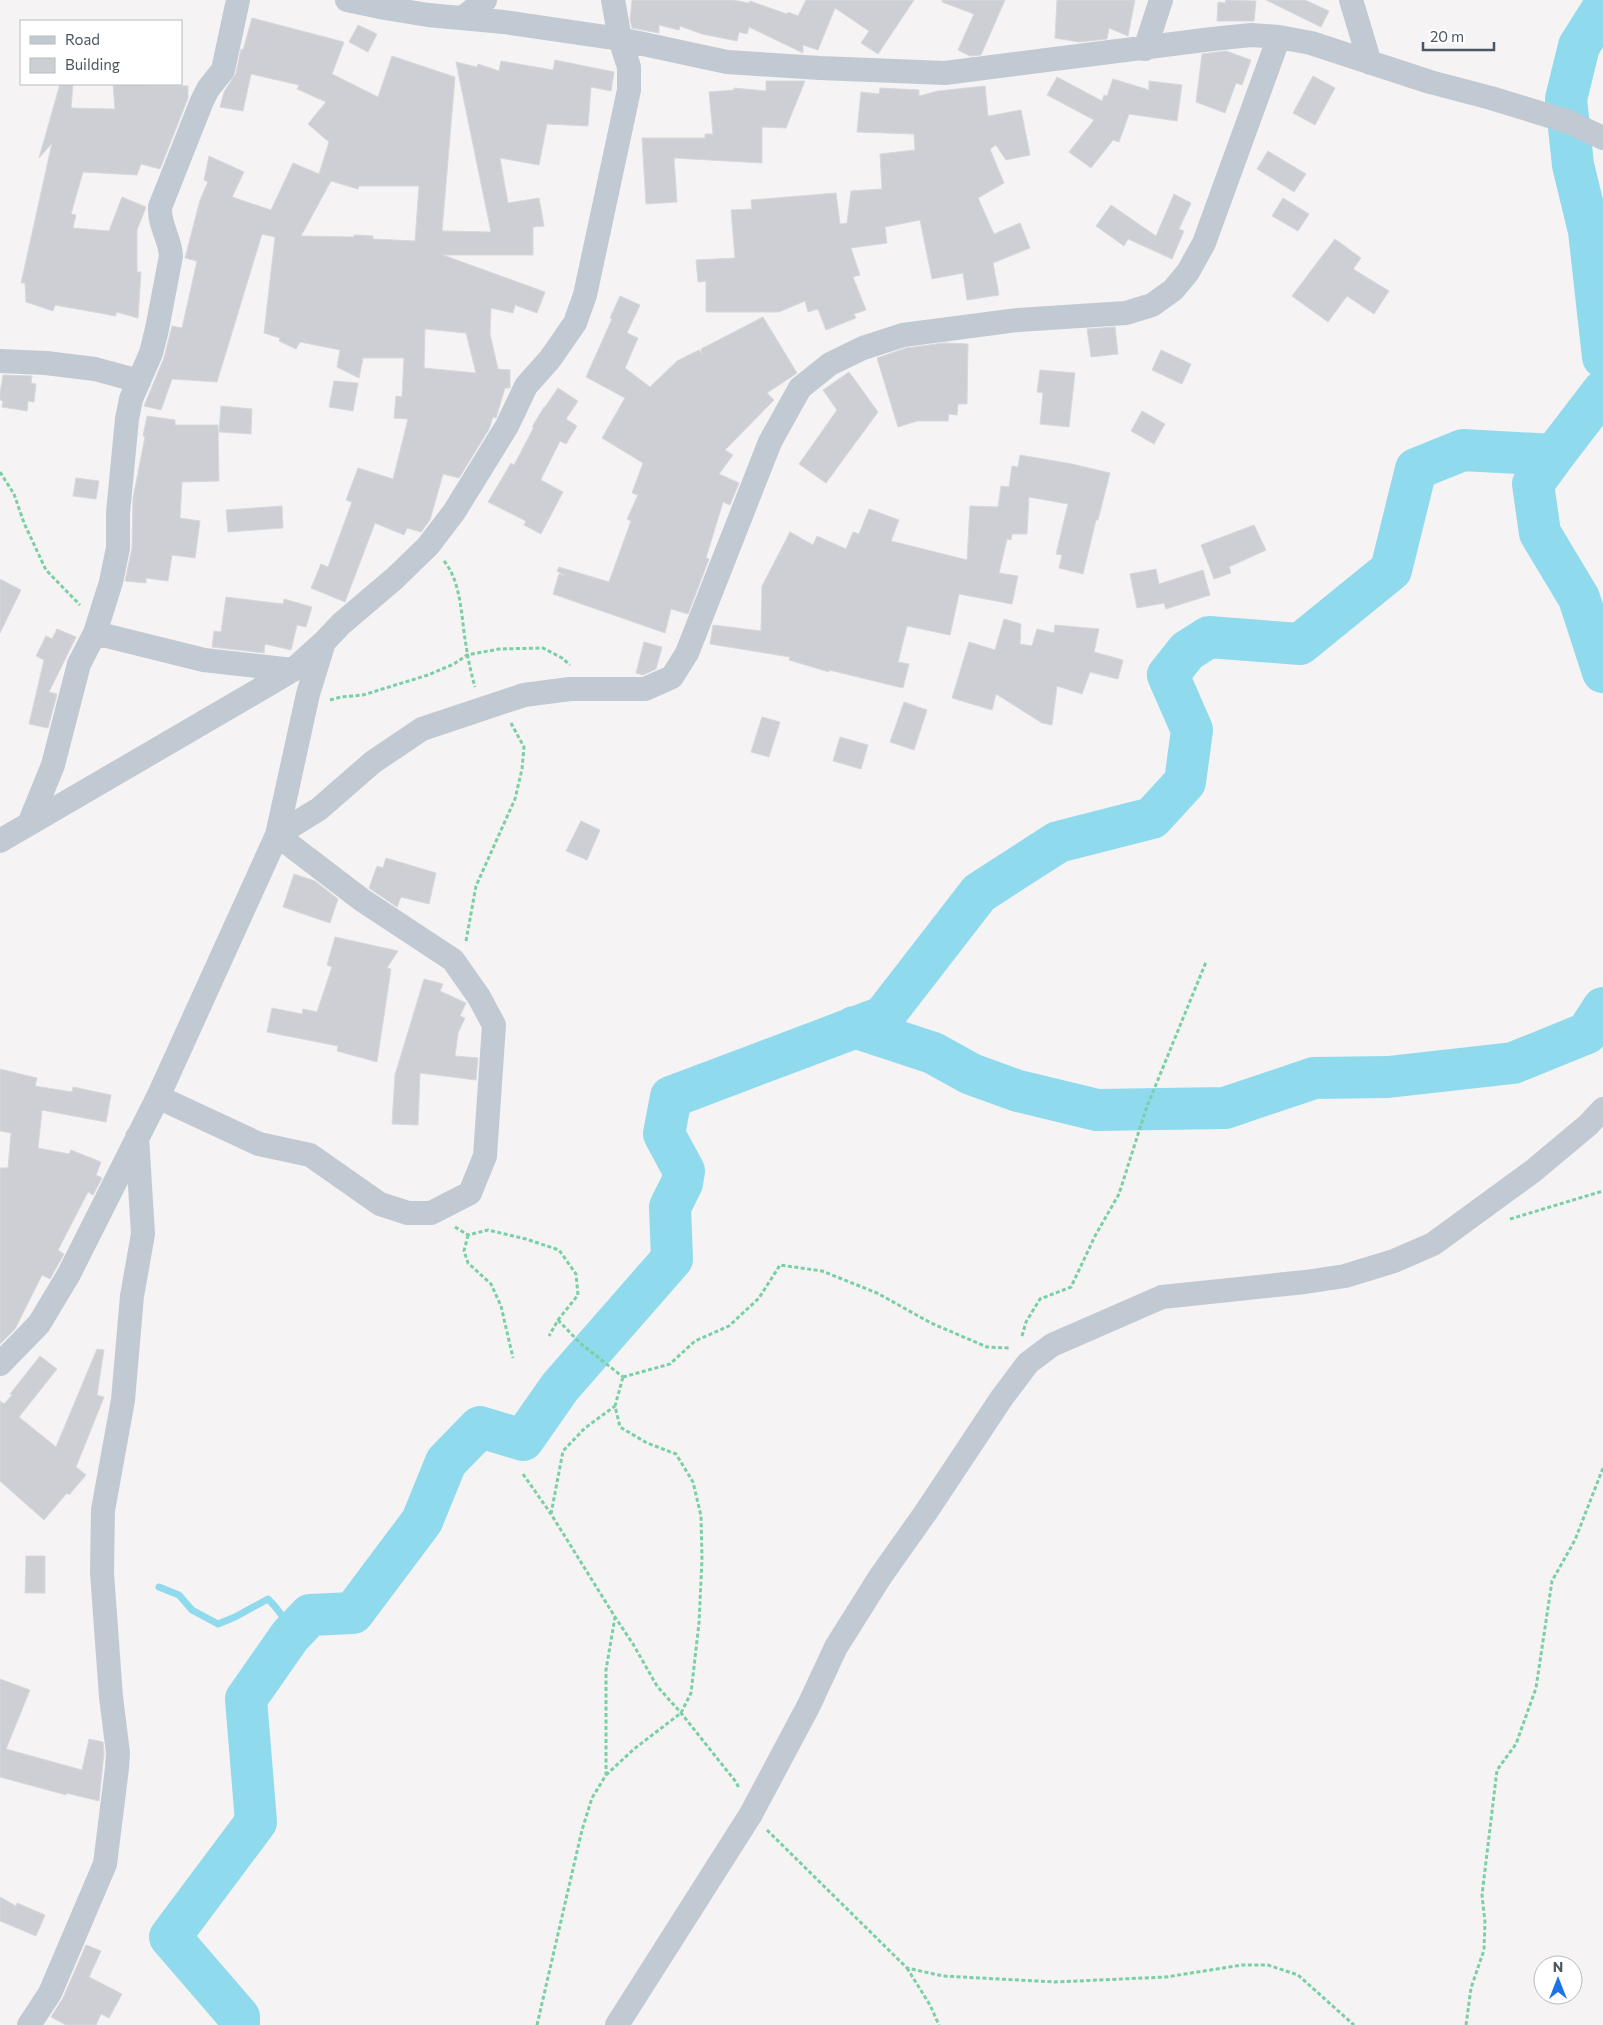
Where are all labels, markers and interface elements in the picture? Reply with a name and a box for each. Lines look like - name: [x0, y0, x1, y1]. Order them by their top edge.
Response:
- legend: [20, 20, 182, 85]
- scale bar: [1423, 20, 1494, 52]
- text: 20 m: [1430, 27, 1464, 45]
- text: Road: [65, 30, 100, 48]
- text: Building: [65, 55, 120, 73]
- north arrow: [1533, 1955, 1583, 2005]
- text: N: [1553, 1958, 1563, 1975]

